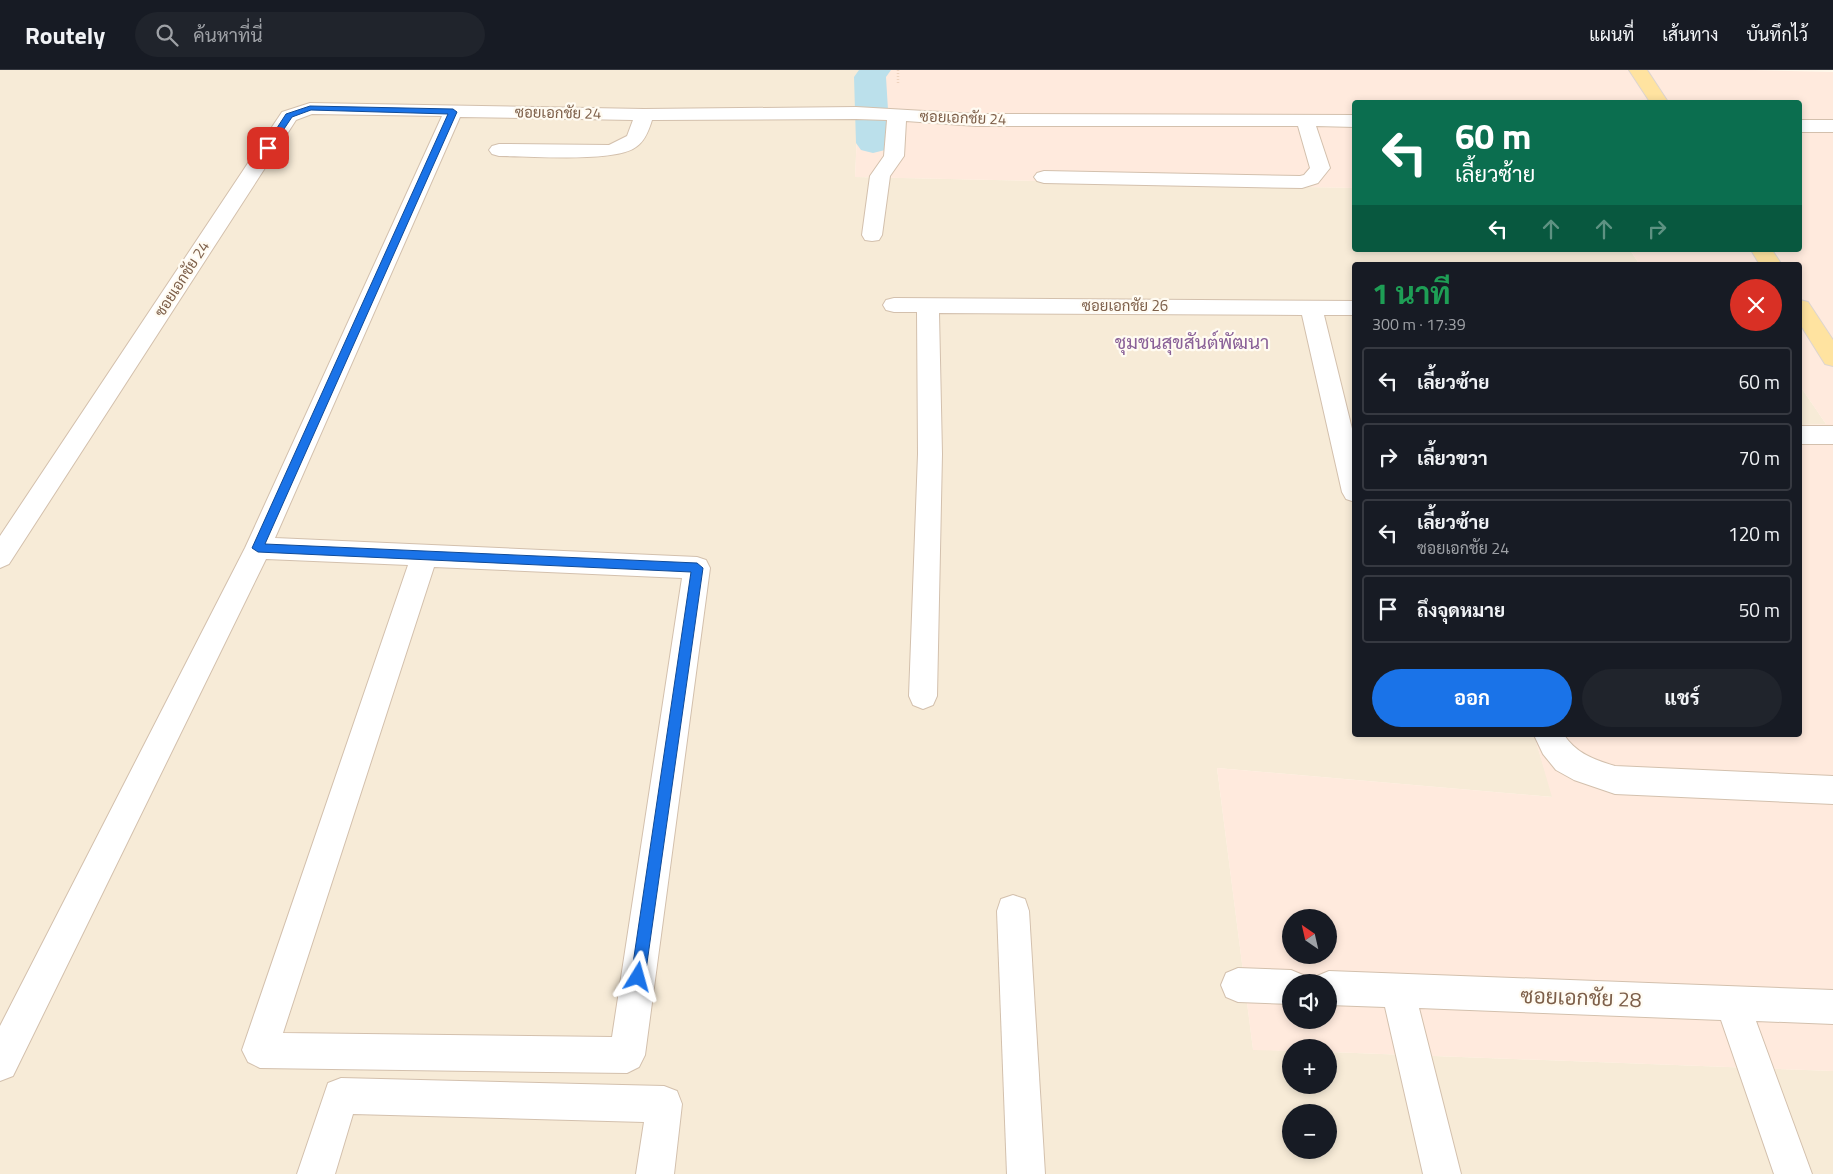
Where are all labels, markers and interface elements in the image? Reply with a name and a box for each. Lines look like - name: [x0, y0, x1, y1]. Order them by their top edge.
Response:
- search box: [135, 12, 485, 57]
- text: Routely: [25, 17, 105, 53]
- text: ค้นหาที่นี่: [193, 20, 263, 49]
- icon: search: [153, 21, 181, 49]
- text: แผนที่: [1589, 21, 1634, 48]
- text: เส้นทาง: [1662, 21, 1718, 48]
- text: บันทึกไว้: [1746, 21, 1808, 48]
- street label: ซอยเอกชัย 24: [515, 100, 601, 125]
- street label: ซอยเอกชัย 24: [919, 104, 1007, 131]
- text: 60 m: [1455, 109, 1531, 163]
- icon: left: [1372, 120, 1437, 185]
- pin: [247, 127, 289, 169]
- icon: arrive: [254, 134, 282, 162]
- text: เลี้ยวซ้าย: [1455, 157, 1535, 191]
- icon: left: [1484, 215, 1512, 243]
- icon: ahead: [1537, 215, 1565, 243]
- icon: ahead: [1590, 215, 1618, 243]
- icon: right: [1643, 215, 1671, 243]
- street label: ซอยเอกชัย 24: [148, 236, 215, 321]
- text: 1 นาที: [1372, 270, 1451, 316]
- button: close: [1730, 279, 1782, 331]
- street label: ซอยเอกชัย 26: [1082, 294, 1168, 317]
- text: 300 m · 17:39: [1372, 312, 1466, 336]
- district label: ชุมชนสุขสันต์พัฒนา: [1115, 327, 1269, 356]
- icon: left: [1374, 367, 1402, 395]
- text: เลี้ยวซ้าย: [1417, 367, 1489, 396]
- text: 60 m: [1739, 367, 1780, 396]
- icon: right: [1374, 443, 1402, 471]
- text: เลี้ยวขวา: [1417, 443, 1488, 472]
- text: 70 m: [1739, 443, 1780, 472]
- text: เลี้ยวซ้าย: [1417, 507, 1489, 536]
- icon: left: [1374, 519, 1402, 547]
- text: 120 m: [1728, 519, 1780, 548]
- text: ซอยเอกชัย 24: [1417, 536, 1509, 560]
- icon: arrive: [1374, 595, 1402, 623]
- text: ถึงจุดหมาย: [1417, 595, 1505, 624]
- text: 50 m: [1739, 595, 1780, 624]
- button: ออก: [1372, 669, 1572, 727]
- button: แชร์: [1582, 669, 1782, 727]
- north arrow: [1282, 909, 1338, 964]
- map controls: [1282, 909, 1337, 1159]
- position arrow: [611, 950, 663, 1002]
- button: sound: [1282, 974, 1337, 1029]
- street label: ซอยเอกชัย 28: [1520, 979, 1642, 1015]
- button: +: [1282, 1039, 1337, 1094]
- button: −: [1282, 1104, 1337, 1159]

